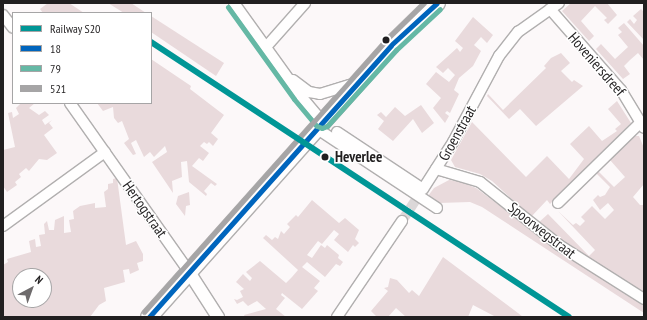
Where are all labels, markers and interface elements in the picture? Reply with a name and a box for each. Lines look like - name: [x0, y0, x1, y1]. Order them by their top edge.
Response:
- legend: [12, 12, 152, 104]
- text: Railway S20: [50, 21, 100, 36]
- street label: Hoveniersdreef: [565, 29, 629, 99]
- unlabelled marker: [381, 35, 391, 45]
- text: 18: [50, 41, 61, 56]
- text: 79: [50, 61, 61, 76]
- text: 521: [50, 81, 66, 96]
- street label: Groenstraat: [435, 102, 479, 164]
- place label: Heverlee: [335, 148, 382, 166]
- marker: Heverlee: [318, 150, 332, 164]
- street label: Hertogstraat: [119, 177, 171, 241]
- street label: Spoorwegstraat: [505, 198, 579, 262]
- north arrow: [12, 268, 52, 308]
- text: N: [32, 272, 46, 287]

